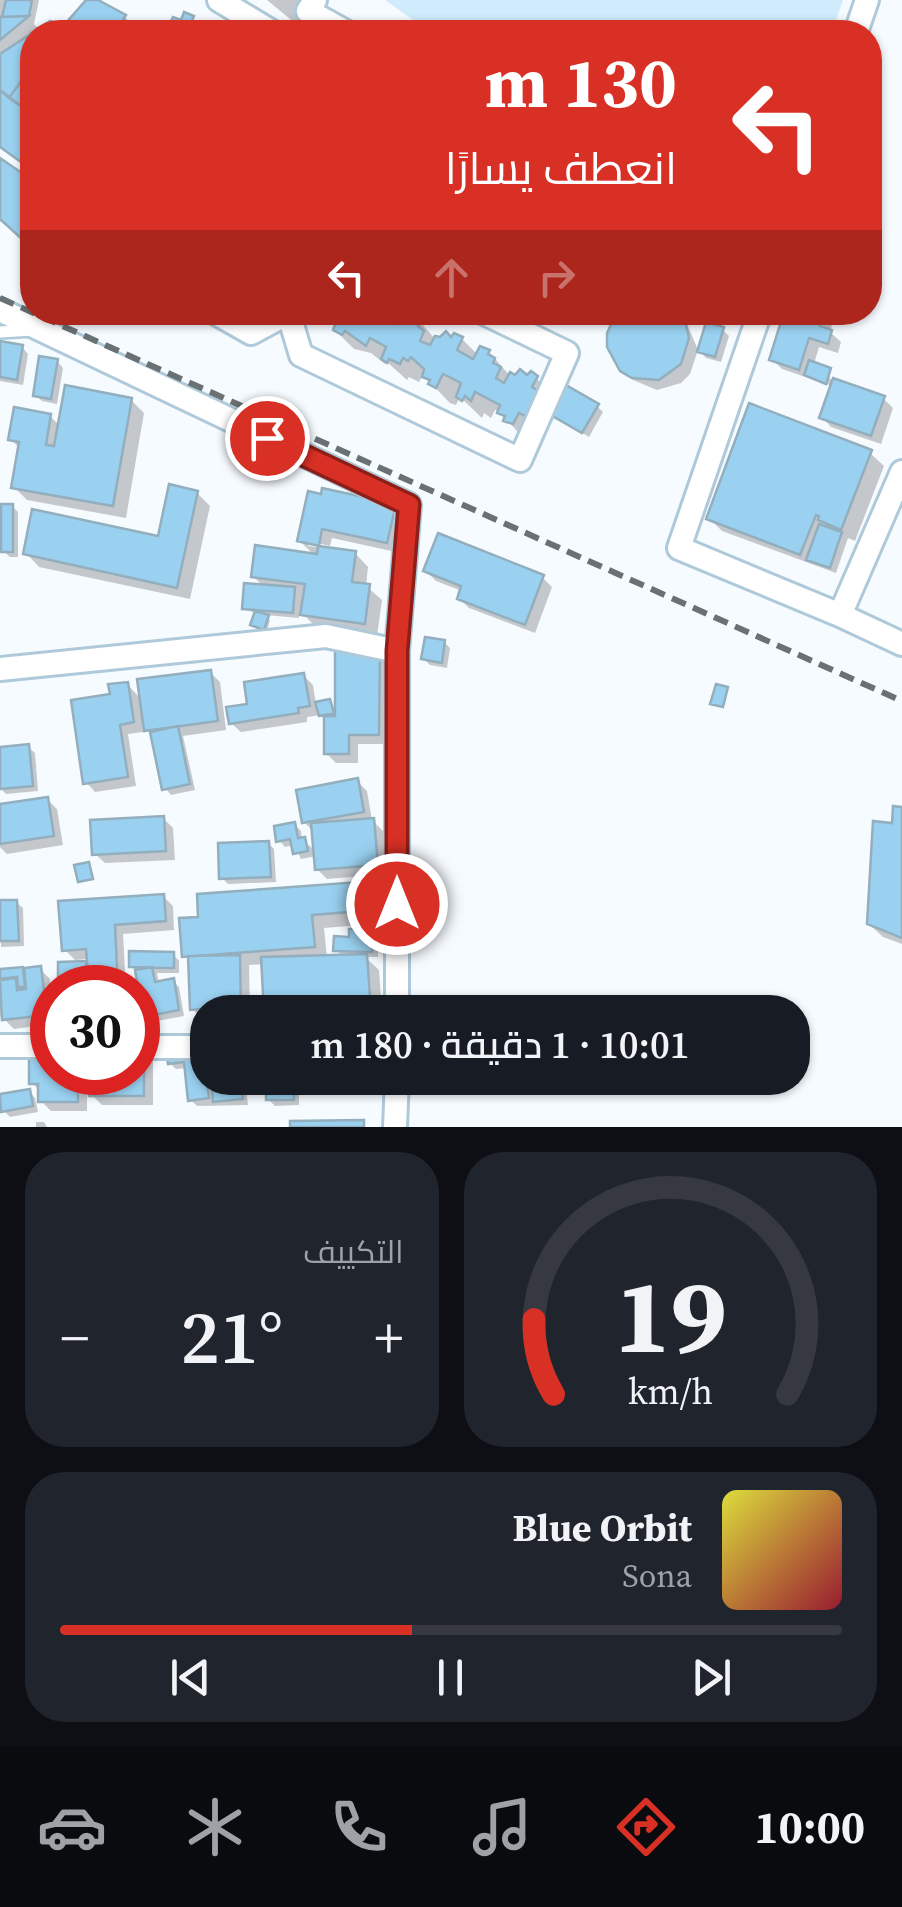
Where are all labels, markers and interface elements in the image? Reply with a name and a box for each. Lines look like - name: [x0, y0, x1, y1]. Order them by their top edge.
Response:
- text: 130 m: [485, 34, 677, 130]
- icon: left: [712, 60, 842, 190]
- text: انعطف يسارًا: [445, 137, 677, 199]
- icon: left: [319, 250, 374, 305]
- icon: ahead: [424, 250, 479, 305]
- icon: right: [529, 250, 584, 305]
- pin: [225, 396, 310, 481]
- icon: arrive: [240, 411, 295, 466]
- position arrow: [345, 852, 449, 956]
- speed limit sign: 30: [30, 965, 160, 1095]
- text: 10:01 · 1 دقيقة · 180 m: [311, 1019, 689, 1071]
- text: التكييف: [303, 1230, 404, 1274]
- text: 19: [614, 1244, 727, 1387]
- text: 21°: [180, 1285, 283, 1388]
- text: −: [60, 1300, 89, 1375]
- text: +: [374, 1300, 403, 1375]
- text: km/h: [628, 1367, 713, 1416]
- text: Blue Orbit: [512, 1502, 692, 1554]
- text: Sona: [622, 1554, 692, 1598]
- icon: previous: [163, 1650, 218, 1705]
- icon: pause: [423, 1650, 478, 1705]
- icon: next: [684, 1650, 739, 1705]
- icon: car: [37, 1792, 107, 1862]
- icon: climate: [180, 1792, 250, 1862]
- icon: phone: [324, 1792, 394, 1862]
- icon: music: [467, 1792, 537, 1862]
- icon: directions: [611, 1792, 681, 1862]
- text: 10:00: [754, 1796, 865, 1858]

